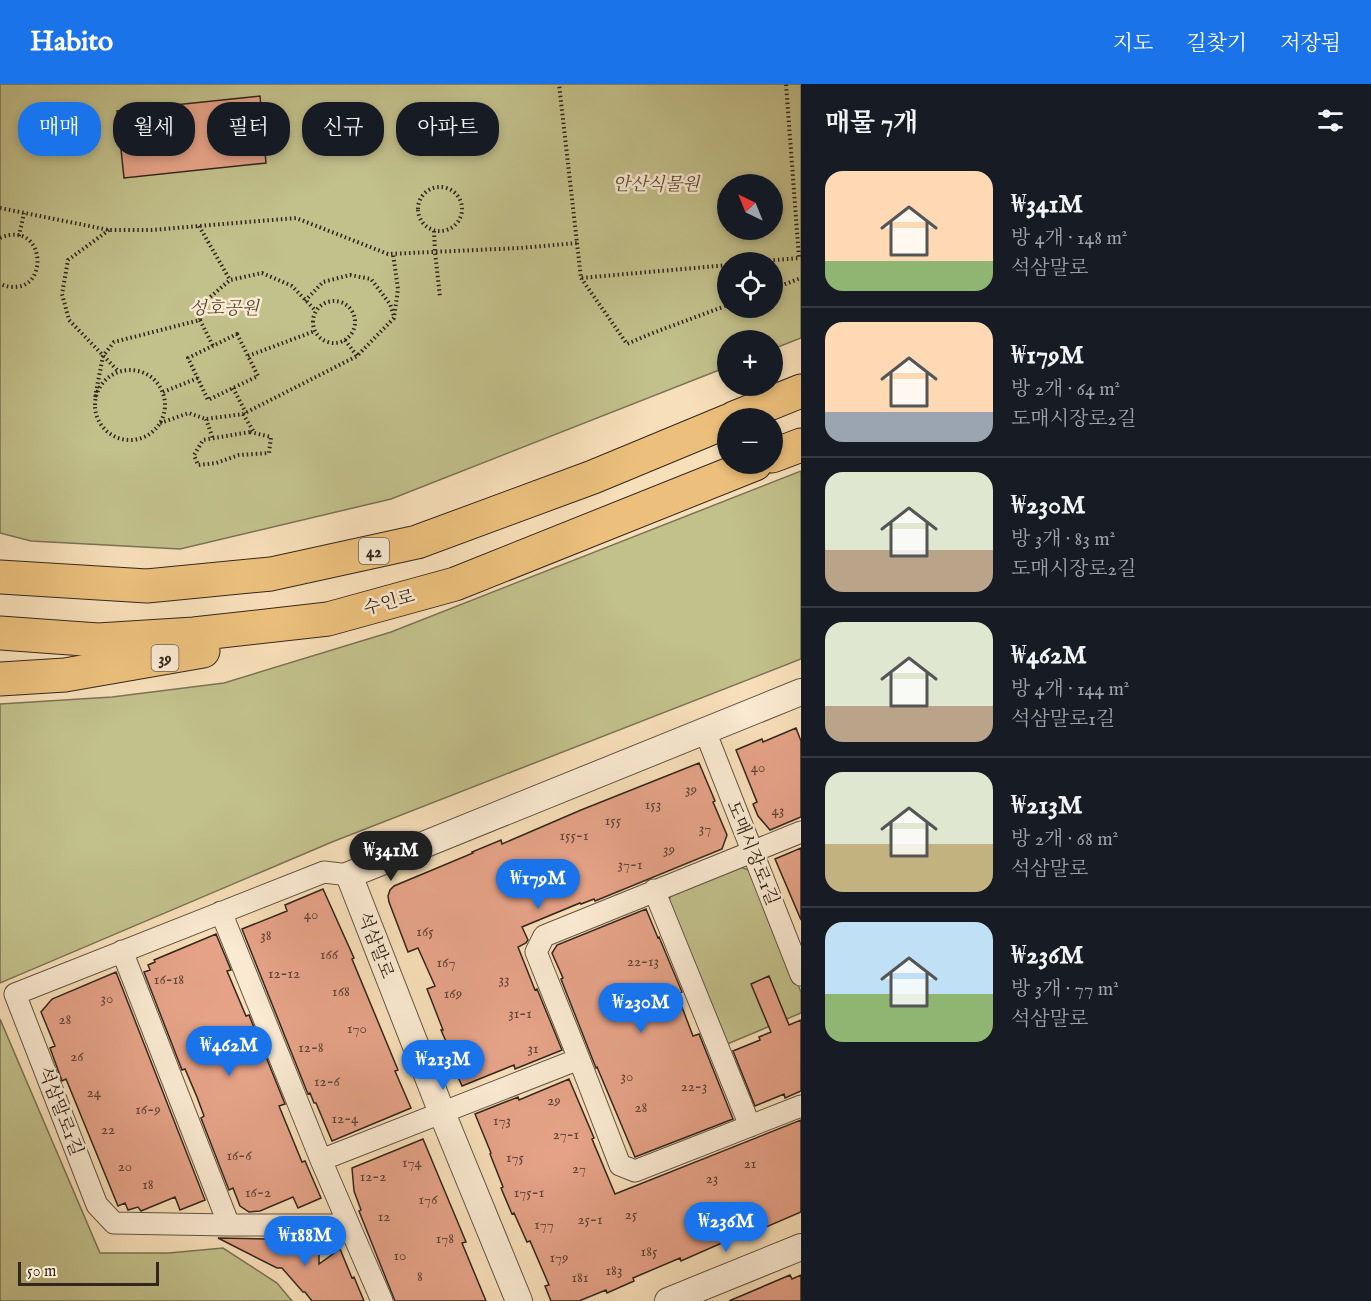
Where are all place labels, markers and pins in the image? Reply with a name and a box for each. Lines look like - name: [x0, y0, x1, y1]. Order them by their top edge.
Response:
- pin: ₩341M: [349, 831, 433, 882]
- pin: ₩179M: [496, 859, 580, 910]
- pin: ₩230M: [599, 983, 683, 1034]
- pin: ₩462M: [187, 1026, 271, 1077]
- pin: ₩213M: [401, 1040, 485, 1091]
- pin: ₩236M: [684, 1202, 768, 1253]
- pin: ₩188M: [263, 1216, 347, 1267]

